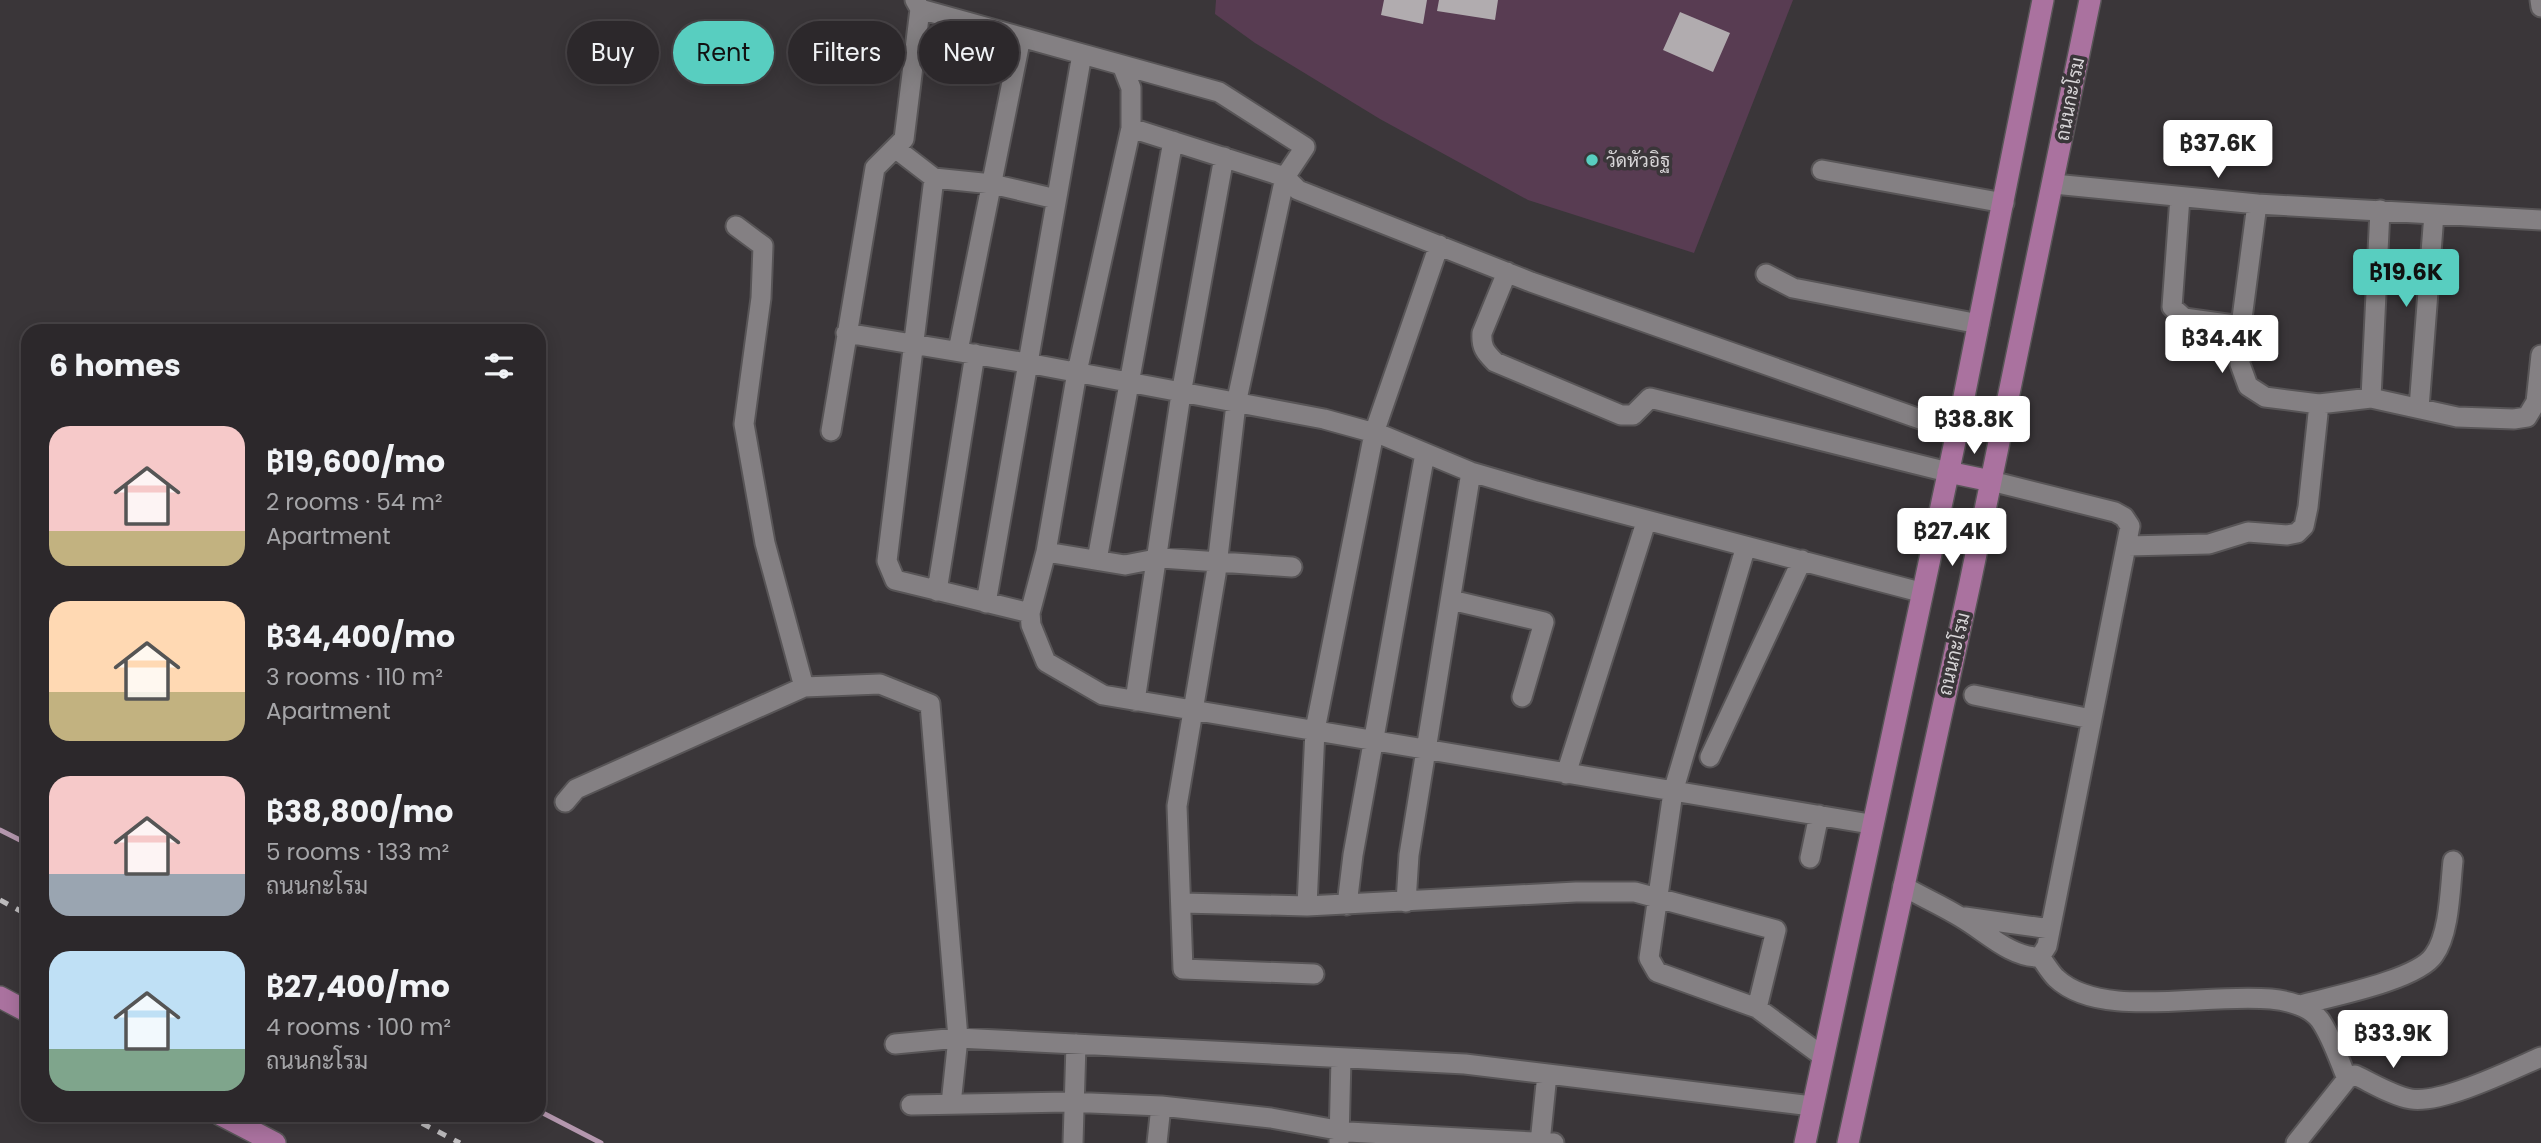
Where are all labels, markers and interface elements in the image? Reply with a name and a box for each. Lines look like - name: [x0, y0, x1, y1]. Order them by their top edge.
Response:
- chip: Buy: [567, 21, 659, 84]
- chip: Rent: [673, 21, 774, 84]
- chip: Filters: [788, 21, 905, 84]
- chip: New: [919, 21, 1019, 84]
- street label: ถนนกะโรม: [2049, 55, 2091, 143]
- pin: ฿37.6K: [2161, 120, 2275, 180]
- text: ฿37.6K: [2179, 127, 2257, 159]
- place label: วัดหัวอิฐ: [1606, 147, 1670, 174]
- marker: วัดหัวอิฐ: [1584, 152, 1600, 168]
- pin: ฿19.6K: [2349, 250, 2463, 309]
- text: ฿19.6K: [2369, 256, 2443, 288]
- pin: ฿34.4K: [2165, 316, 2279, 375]
- text: ฿34.4K: [2181, 322, 2263, 354]
- text: 6 homes: [49, 344, 181, 387]
- icon: filters: [480, 347, 518, 385]
- pin: ฿38.8K: [1917, 396, 2031, 456]
- text: ฿38.8K: [1934, 403, 2014, 435]
- text: ฿19,600/mo: [266, 440, 445, 483]
- icon: home: [105, 454, 189, 538]
- text: 2 rooms · 54 m²: [266, 486, 443, 518]
- pin: ฿27.4K: [1895, 508, 2009, 568]
- text: ฿27.4K: [1913, 515, 1991, 547]
- text: Apartment: [266, 520, 391, 552]
- street label: ถนนกะโรม: [1931, 610, 1977, 698]
- text: ฿34,400/mo: [266, 615, 455, 658]
- icon: home: [105, 629, 189, 713]
- text: 3 rooms · 110 m²: [266, 661, 443, 693]
- text: Apartment: [266, 695, 391, 727]
- text: ฿38,800/mo: [266, 790, 453, 833]
- icon: home: [105, 804, 189, 888]
- text: 5 rooms · 133 m²: [266, 836, 449, 868]
- text: ถนนกะโรม: [266, 870, 368, 902]
- text: ฿27,400/mo: [266, 965, 450, 1008]
- icon: home: [105, 979, 189, 1063]
- pin: ฿33.9K: [2336, 1010, 2450, 1070]
- text: 4 rooms · 100 m²: [266, 1011, 451, 1043]
- text: ฿33.9K: [2354, 1017, 2432, 1049]
- text: ถนนกะโรม: [266, 1045, 368, 1077]

